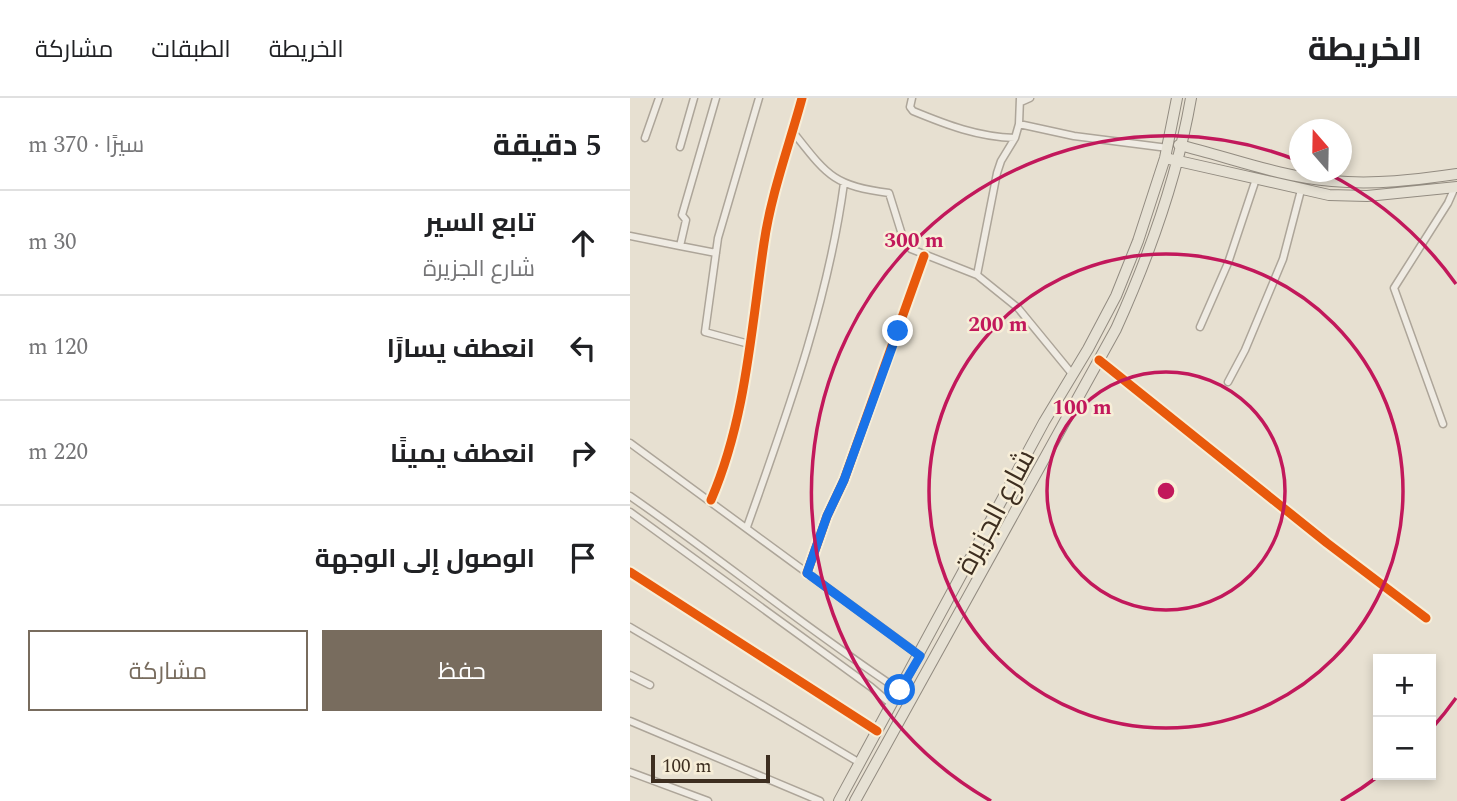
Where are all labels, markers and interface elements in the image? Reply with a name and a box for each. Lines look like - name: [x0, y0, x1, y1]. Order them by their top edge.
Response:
- text: الخريطة: [1308, 25, 1422, 75]
- text: مشاركة: [35, 32, 113, 68]
- text: الطبقات: [151, 32, 231, 68]
- text: الخريطة: [269, 32, 344, 68]
- north arrow: [1289, 119, 1352, 182]
- text: 5 دقيقة: [493, 123, 602, 169]
- text: سيرًا · 370 m: [28, 128, 144, 163]
- text: تابع السير: [425, 203, 535, 243]
- icon: ahead: [564, 224, 602, 262]
- text: 30 m: [28, 225, 77, 260]
- text: 300 m: [884, 225, 944, 257]
- text: شارع الجزيرة: [423, 252, 535, 287]
- text: 200 m: [968, 309, 1028, 341]
- route end: [882, 315, 913, 346]
- text: انعطف يسارًا: [387, 329, 535, 369]
- icon: left: [564, 329, 602, 367]
- text: 120 m: [28, 330, 88, 365]
- text: 100 m: [1052, 392, 1112, 424]
- text: انعطف يمينًا: [390, 434, 535, 474]
- icon: right: [564, 434, 602, 472]
- text: 220 m: [28, 435, 88, 470]
- street label: شارع الجزيرة: [945, 442, 1047, 582]
- centre of rings: [1154, 479, 1178, 503]
- text: الوصول إلى الوجهة: [315, 539, 535, 579]
- icon: arrive: [564, 539, 602, 577]
- button: مشاركة: [28, 630, 308, 711]
- button: حفظ: [322, 630, 602, 711]
- map controls: [1373, 654, 1436, 780]
- button: +: [1373, 654, 1436, 717]
- route start: [884, 674, 915, 705]
- button: −: [1373, 717, 1436, 780]
- scale bar: [651, 752, 770, 784]
- text: 100 m: [662, 752, 712, 781]

